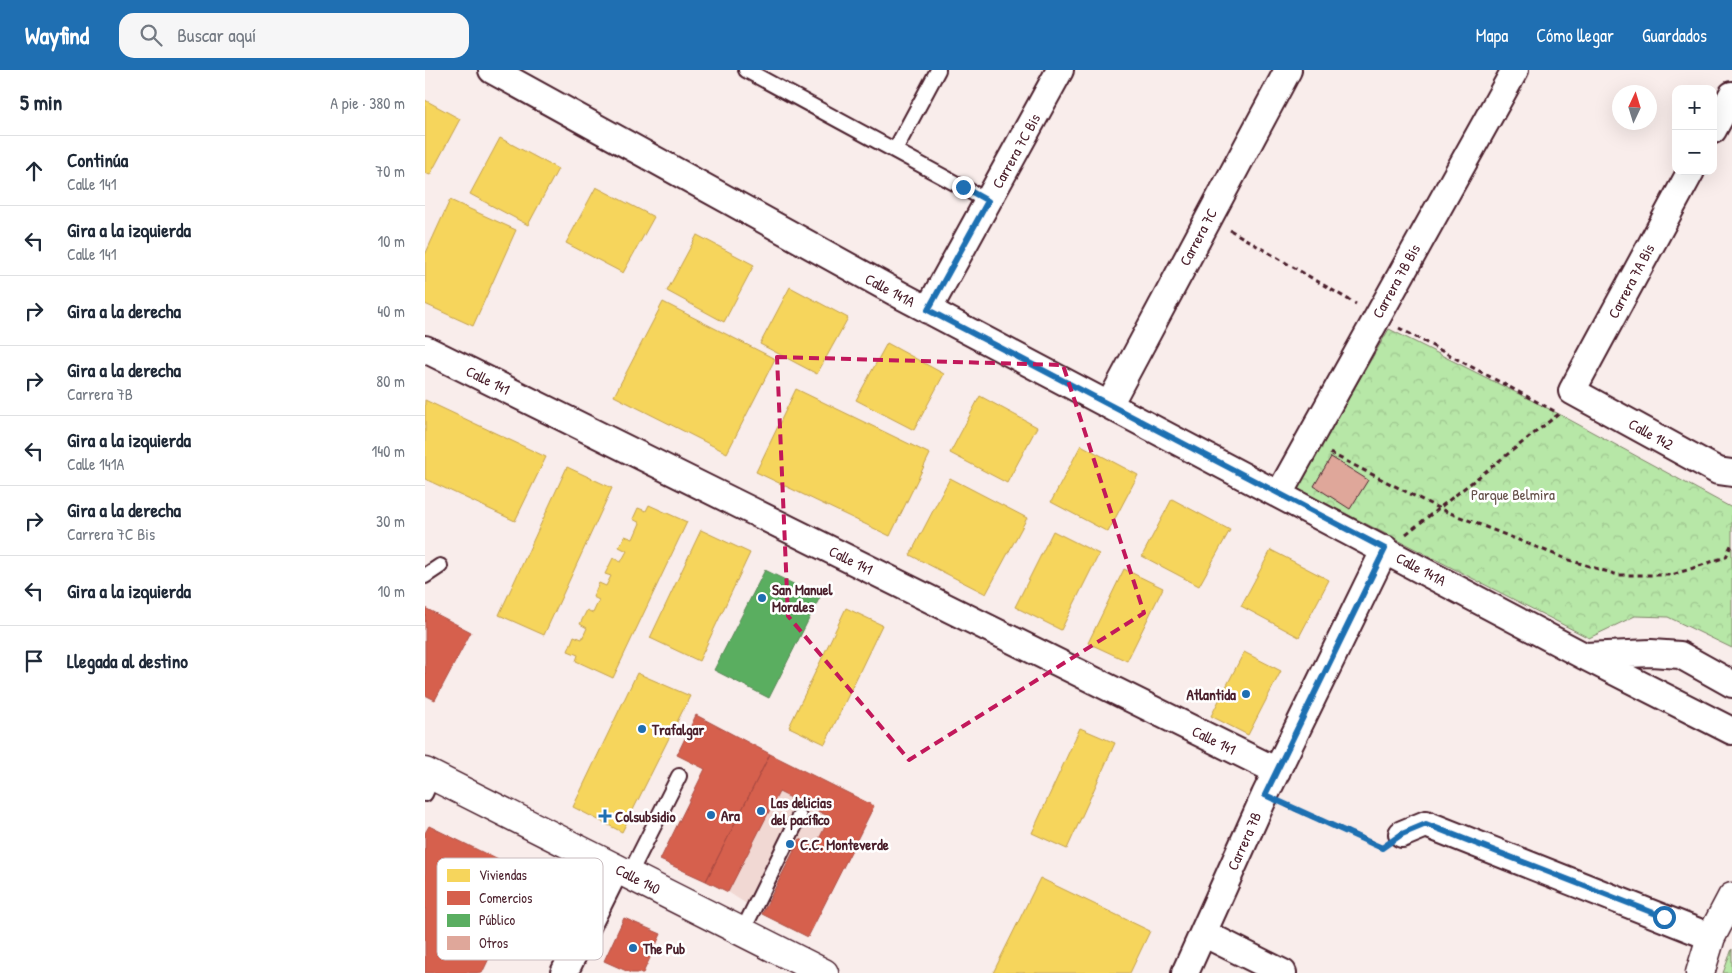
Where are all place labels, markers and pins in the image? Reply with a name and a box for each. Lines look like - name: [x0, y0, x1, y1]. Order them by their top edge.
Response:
- place label: San Manuel Morales: [772, 579, 834, 617]
- marker: San Manuel Morales: [756, 592, 768, 604]
- place label: Atlantida: [1187, 684, 1236, 705]
- marker: Atlantida: [1240, 688, 1252, 700]
- place label: Trafalgar: [651, 719, 704, 741]
- marker: Trafalgar: [636, 723, 648, 735]
- place label: Las delicias del pacífico: [771, 792, 832, 831]
- place label: Ara: [721, 805, 740, 826]
- marker: Las delicias del pacífico: [755, 805, 767, 817]
- place label: Colsubsidio: [615, 806, 676, 827]
- marker: Ara: [705, 809, 717, 821]
- marker: Colsubsidio: [599, 810, 611, 822]
- place label: C.C. Monteverde: [800, 834, 889, 855]
- marker: C.C. Monteverde: [784, 838, 796, 850]
- place label: The Pub: [642, 938, 685, 959]
- marker: The Pub: [627, 942, 639, 954]

